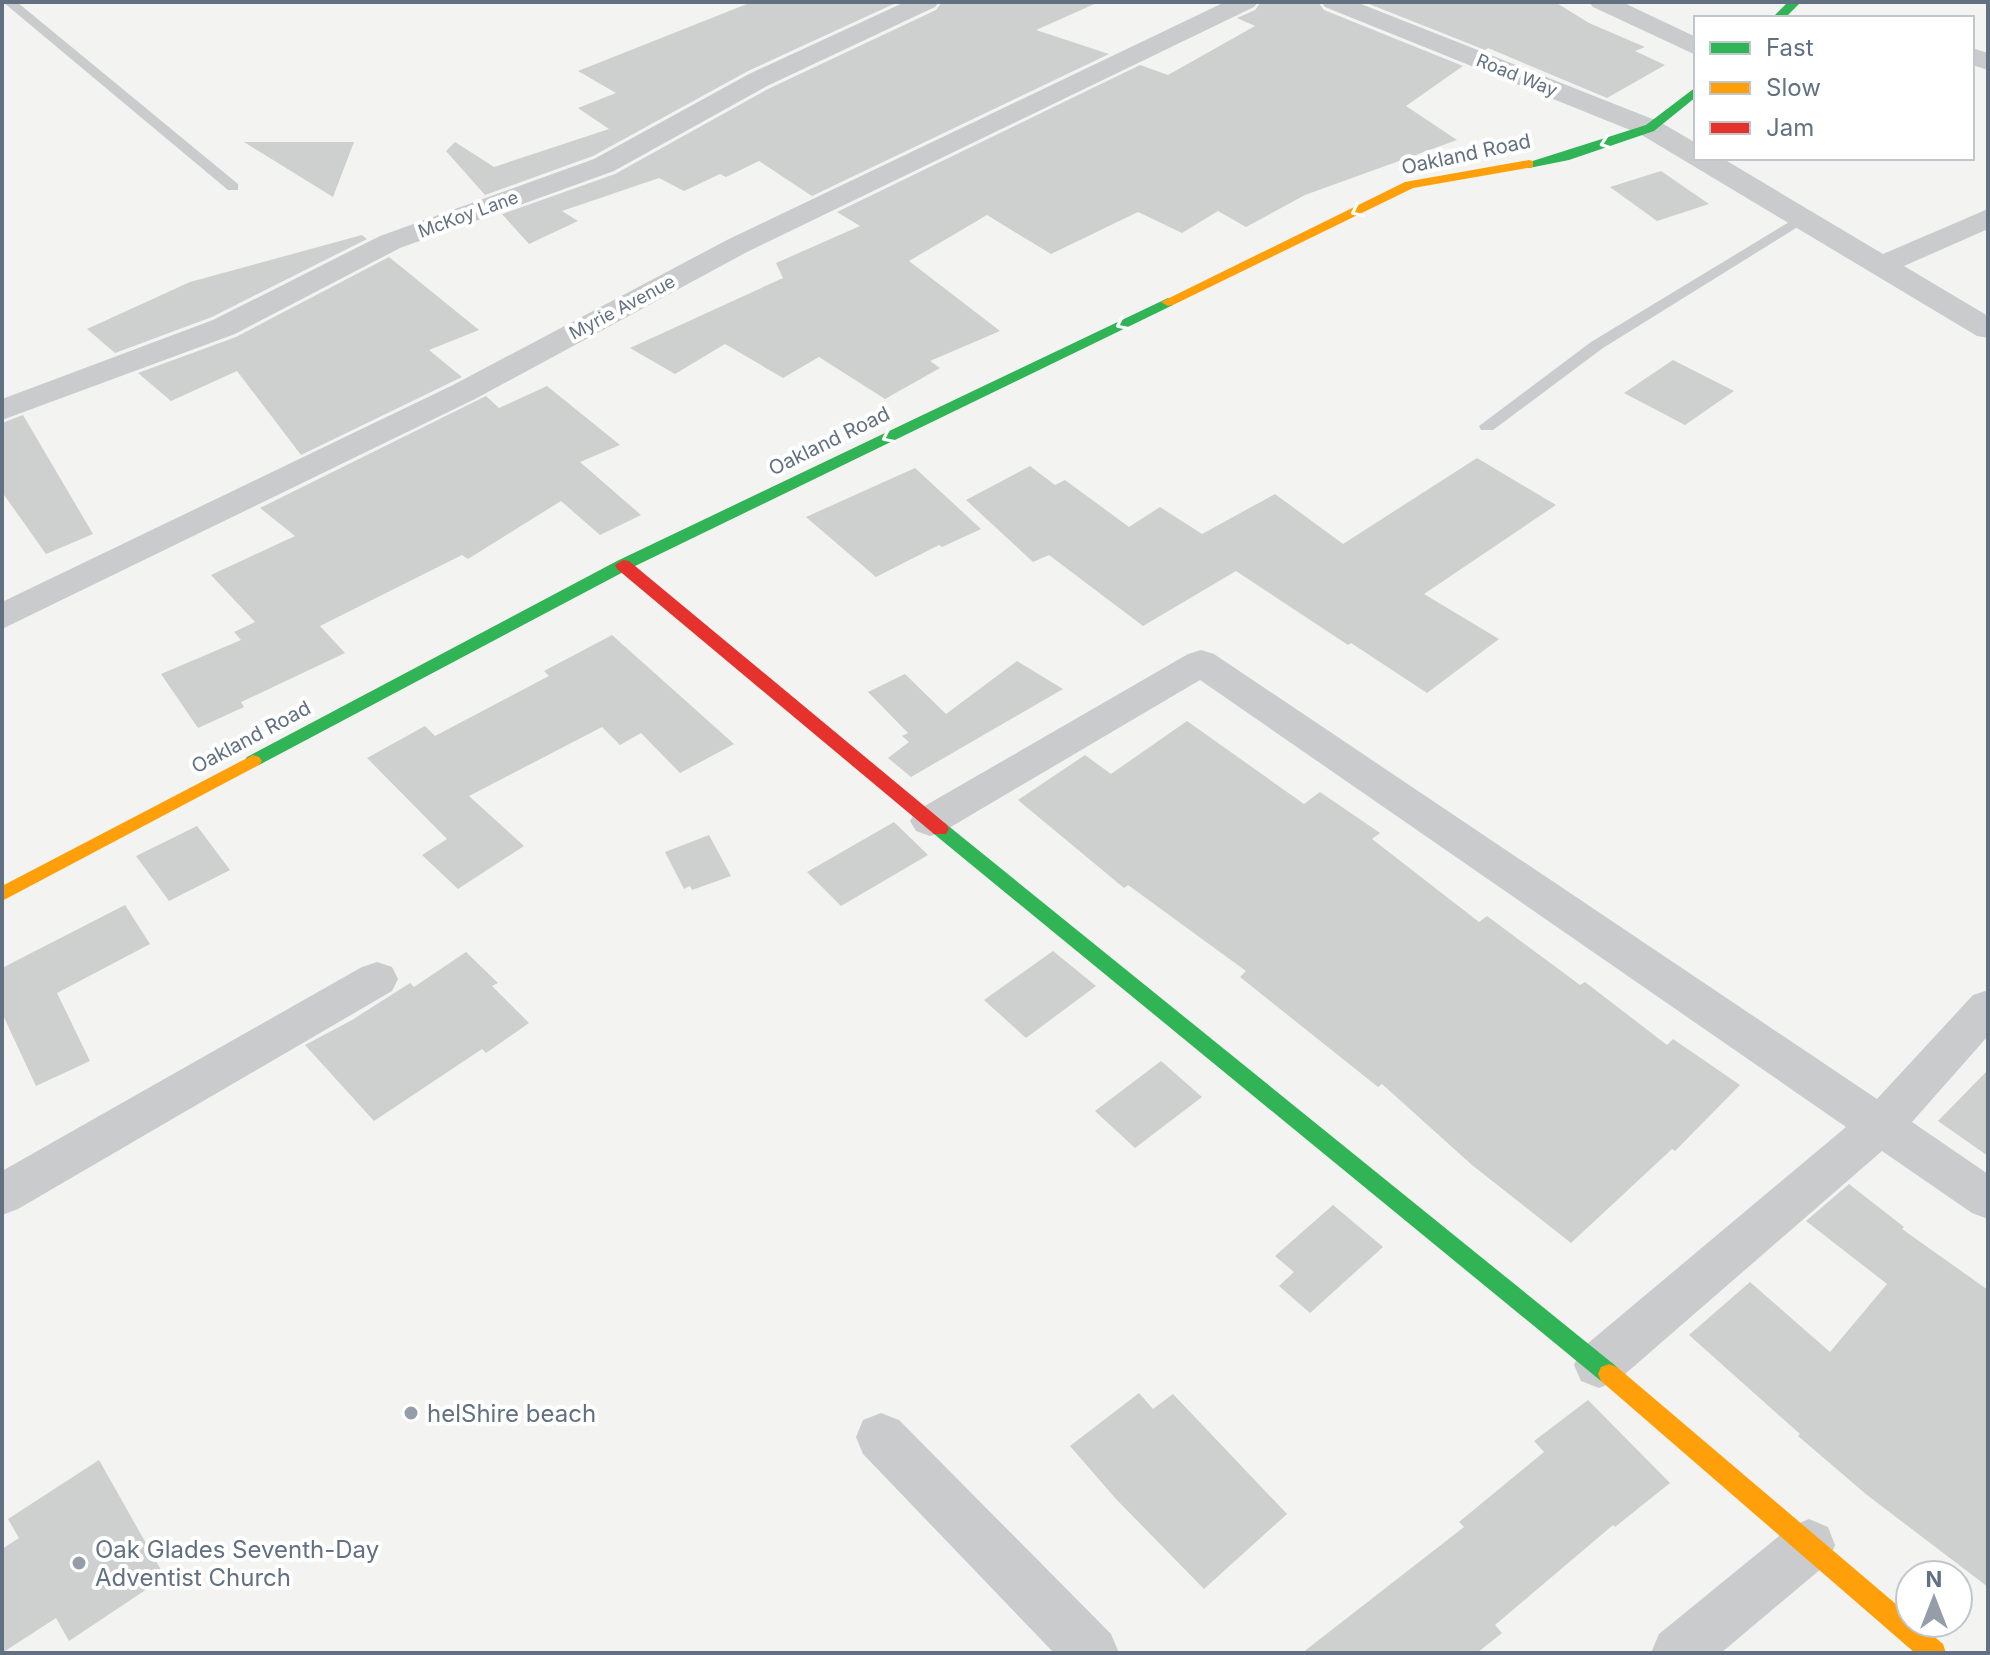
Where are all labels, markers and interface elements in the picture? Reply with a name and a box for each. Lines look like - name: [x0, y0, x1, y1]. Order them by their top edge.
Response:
- legend: [1694, 16, 1974, 160]
- text: Fast: [1766, 33, 1814, 62]
- street label: Road Way: [1474, 49, 1560, 101]
- text: Slow: [1766, 73, 1821, 102]
- text: Jam: [1766, 113, 1814, 142]
- street label: Oakland Road: [1399, 129, 1533, 179]
- one-way arrow: [1600, 134, 1613, 150]
- street label: McKoy Lane: [415, 186, 521, 242]
- one-way arrow: [1350, 201, 1365, 217]
- street label: Myrie Avenue: [566, 270, 678, 344]
- one-way arrow: [1116, 314, 1131, 330]
- street label: Oakland Road: [765, 401, 893, 481]
- one-way arrow: [882, 427, 897, 443]
- street label: Oakland Road: [187, 696, 315, 778]
- place label: helShire beach: [427, 1399, 596, 1428]
- marker: helShire beach: [402, 1404, 420, 1422]
- place label: Oak Glades Seventh-Day Adventist Church: [95, 1535, 379, 1592]
- marker: Oak Glades Seventh-Day Adventist Church: [70, 1554, 88, 1572]
- north arrow: [1894, 1559, 1974, 1639]
- text: N: [1926, 1566, 1942, 1592]

